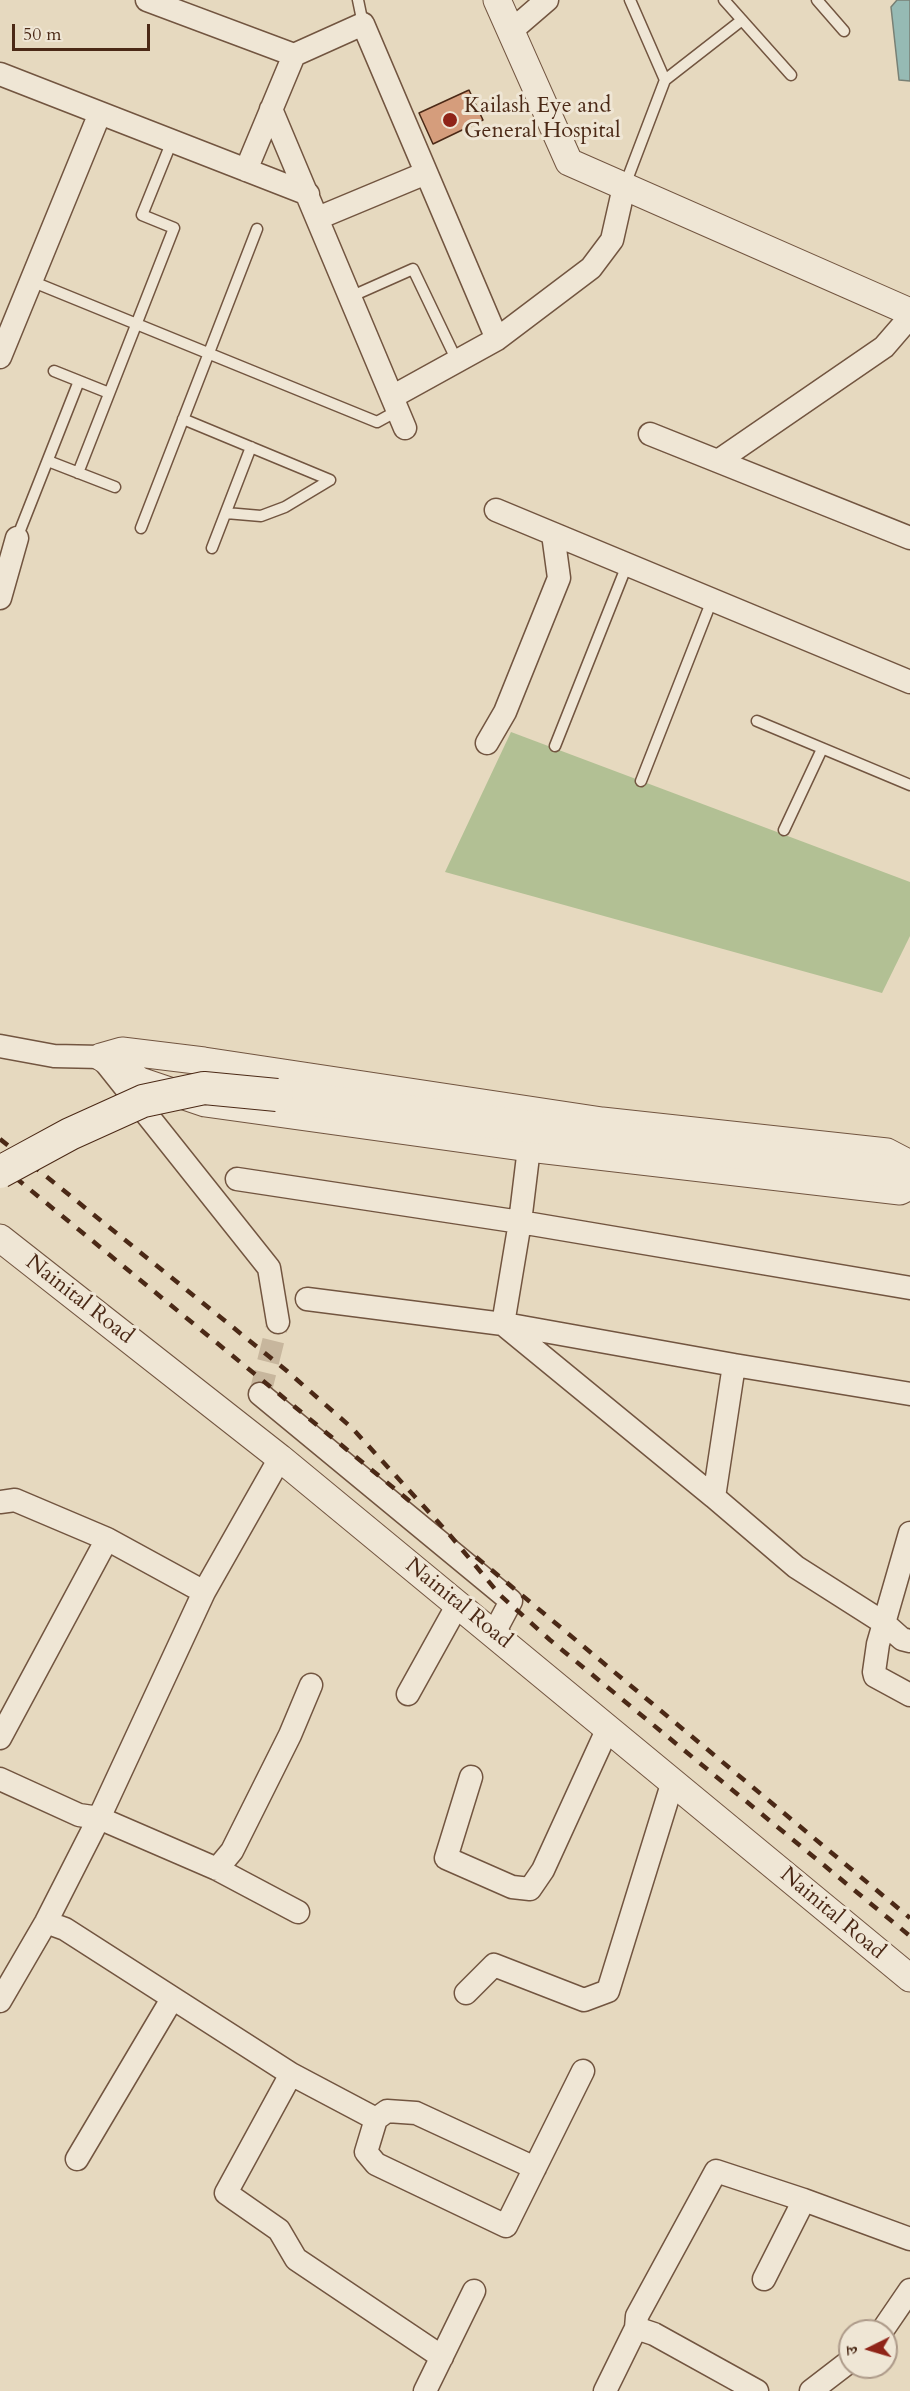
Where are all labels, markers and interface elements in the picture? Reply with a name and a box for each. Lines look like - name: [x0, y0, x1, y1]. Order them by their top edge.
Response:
- scale bar: [15, 12, 153, 50]
- text: 50 m: [23, 22, 62, 47]
- place label: Kailash Eye and General Hospital: [464, 94, 621, 146]
- marker: Kailash Eye and General Hospital: [441, 111, 459, 129]
- street label: Nainital Road: [20, 1250, 138, 1350]
- street label: Nainital Road: [399, 1553, 517, 1655]
- street label: Nainital Road: [774, 1862, 890, 1966]
- north arrow: [838, 2319, 898, 2379]
- text: उ: [841, 2345, 863, 2355]

